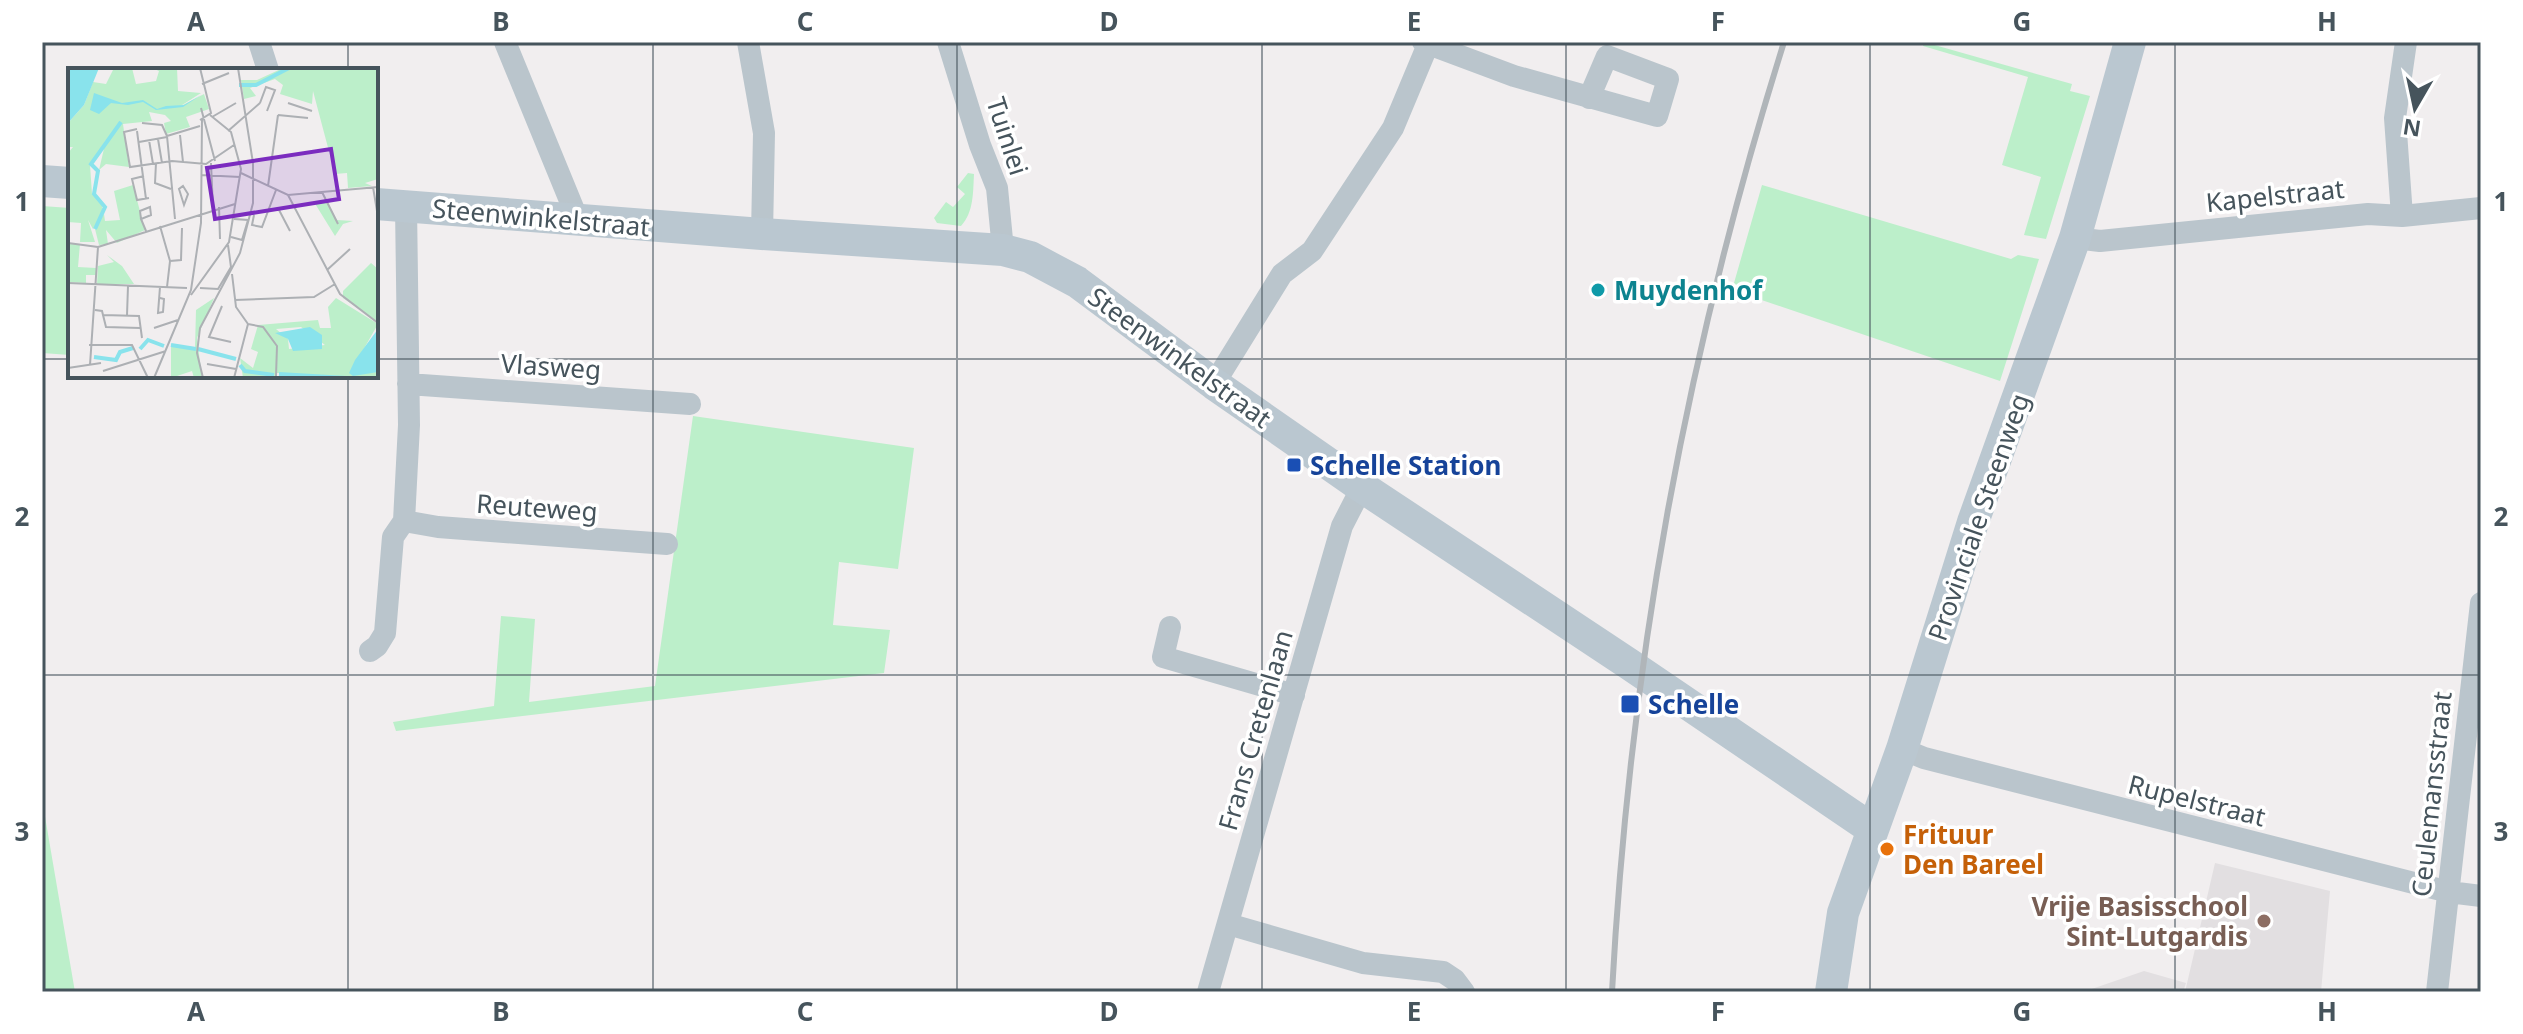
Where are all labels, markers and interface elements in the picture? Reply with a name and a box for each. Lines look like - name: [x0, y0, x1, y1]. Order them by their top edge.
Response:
- text: A: [187, 3, 205, 39]
- text: B: [492, 3, 510, 39]
- text: C: [797, 3, 813, 39]
- text: D: [1099, 3, 1119, 39]
- text: E: [1407, 3, 1421, 39]
- text: F: [1711, 3, 1725, 39]
- text: G: [2013, 3, 2031, 39]
- text: H: [2317, 3, 2337, 39]
- inset map: [68, 68, 378, 378]
- north arrow: [2375, 68, 2455, 148]
- street label: Tuinlei: [979, 92, 1037, 180]
- text: N: [2401, 113, 2423, 145]
- street label: Kapelstraat: [2204, 170, 2346, 220]
- text: 1: [15, 183, 29, 219]
- text: 1: [2494, 183, 2508, 219]
- street label: Steenwinkelstraat: [431, 190, 651, 244]
- place label: Muydenhof: [1614, 272, 1764, 308]
- street label: Steenwinkelstraat: [1081, 278, 1279, 436]
- marker: Muydenhof: [1589, 281, 1607, 299]
- street label: Vlasweg: [500, 345, 602, 387]
- street label: Provinciale Steenweg: [1919, 389, 2037, 645]
- place label: Schelle Station: [1310, 447, 1501, 483]
- marker: Schelle Station: [1285, 456, 1303, 474]
- street label: Reuteweg: [475, 485, 599, 529]
- text: 2: [15, 498, 30, 534]
- text: 2: [2494, 498, 2509, 534]
- street label: Frans Cretenlaan: [1209, 626, 1301, 834]
- place label: Schelle: [1648, 686, 1739, 722]
- street label: Ceulemansstraat: [2402, 689, 2460, 899]
- marker: Schelle: [1619, 693, 1641, 715]
- street label: Rupelstraat: [2125, 766, 2269, 834]
- text: 3: [15, 813, 29, 849]
- text: 3: [2494, 813, 2508, 849]
- place label: Frituur Den Bareel: [1903, 816, 2044, 882]
- marker: Frituur Den Bareel: [1878, 840, 1896, 858]
- place label: Vrije Basisschool Sint-Lutgardis: [2032, 888, 2248, 954]
- marker: Vrije Basisschool Sint-Lutgardis: [2255, 912, 2273, 930]
- text: A: [187, 993, 205, 1029]
- text: B: [492, 993, 510, 1029]
- text: C: [797, 993, 813, 1029]
- text: D: [1099, 993, 1119, 1029]
- text: E: [1407, 993, 1421, 1029]
- text: F: [1711, 993, 1725, 1029]
- text: G: [2013, 993, 2031, 1029]
- text: H: [2317, 993, 2337, 1029]

